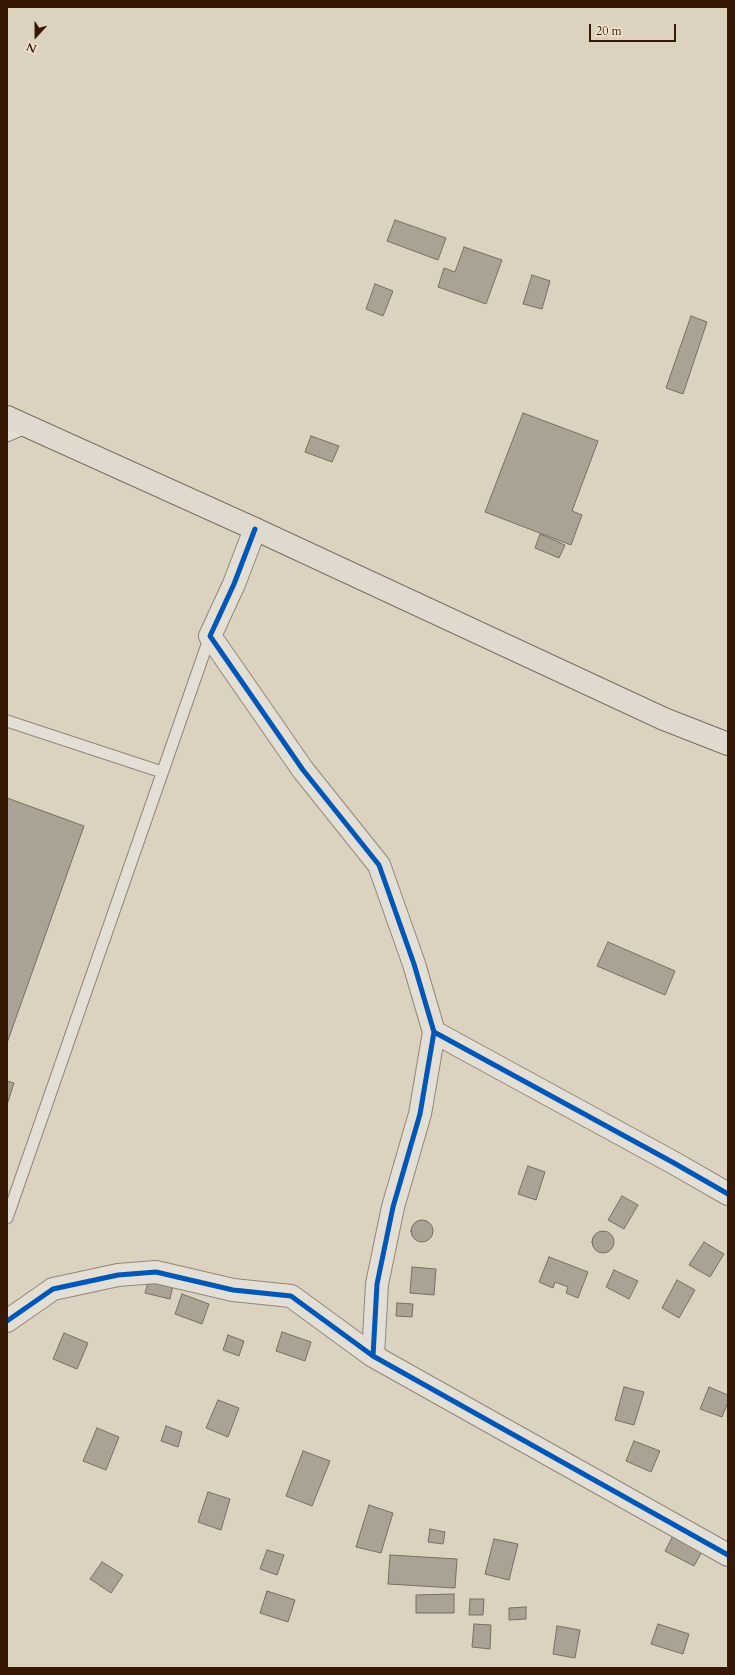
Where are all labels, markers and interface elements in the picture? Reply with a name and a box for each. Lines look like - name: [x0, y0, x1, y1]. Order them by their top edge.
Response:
- north arrow: [16, 16, 56, 56]
- scale bar: [591, 16, 678, 42]
- text: 20 m: [596, 23, 622, 39]
- text: N: [24, 39, 39, 56]

